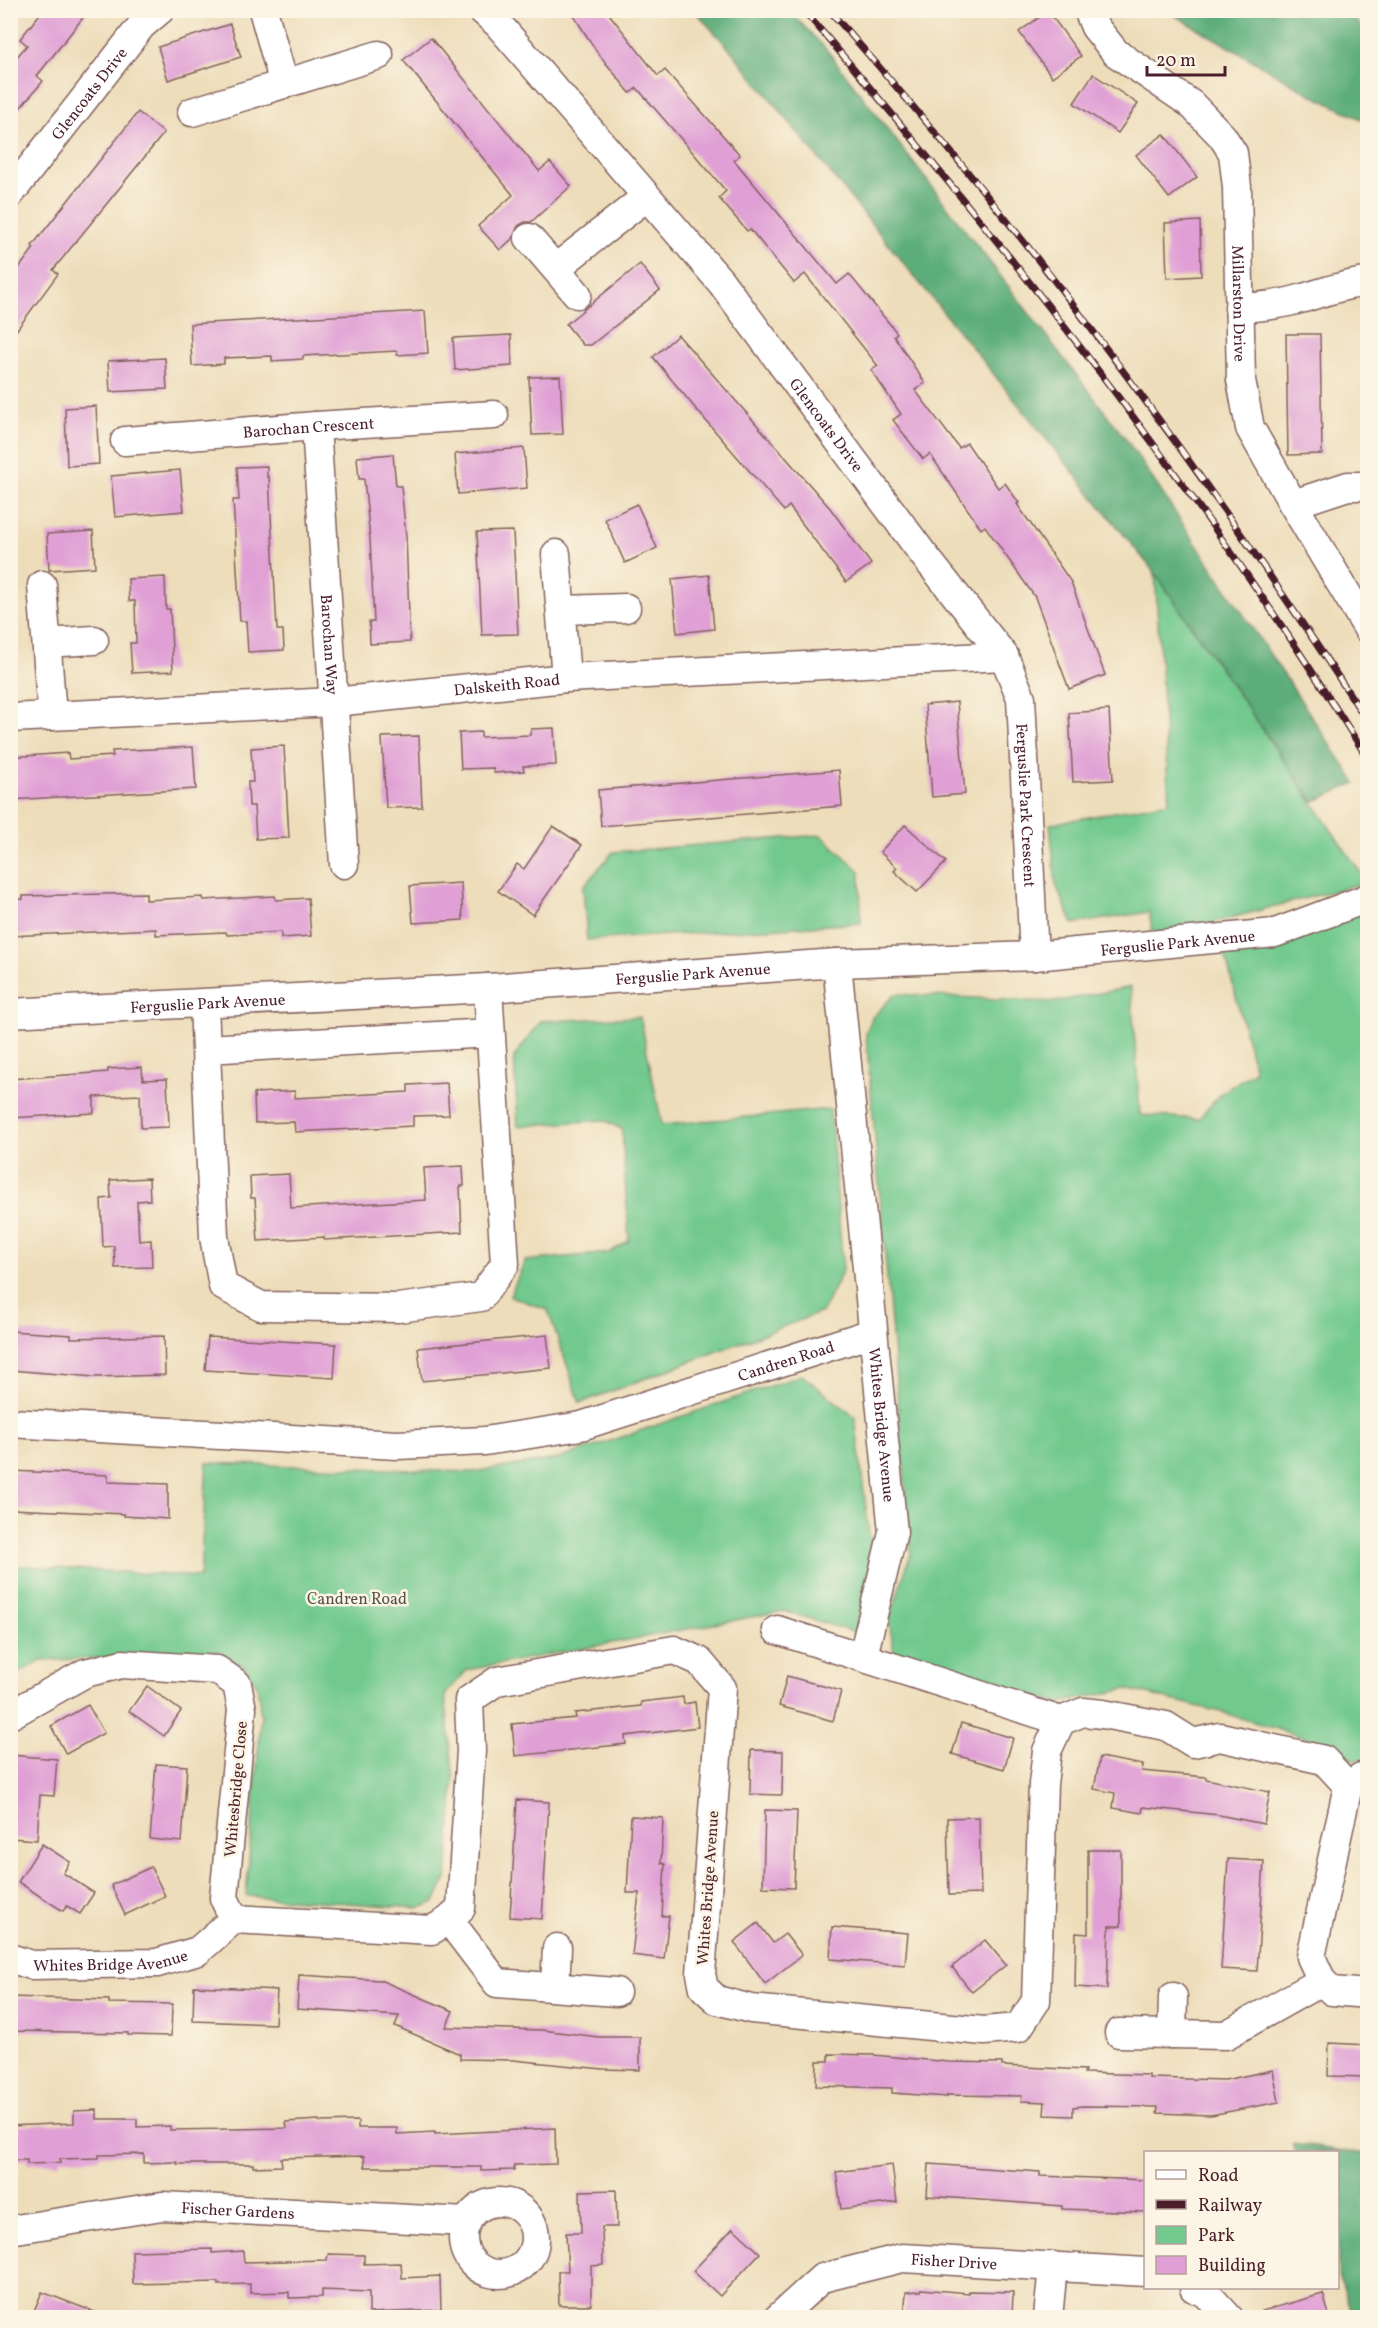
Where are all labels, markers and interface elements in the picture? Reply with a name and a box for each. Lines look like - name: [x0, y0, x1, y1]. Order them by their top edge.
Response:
- scale bar: [1147, 39, 1225, 77]
- street label: Glencoats Drive: [47, 43, 133, 145]
- text: 20 m: [1156, 49, 1196, 74]
- street label: Millarston Drive: [1225, 245, 1250, 362]
- street label: Glencoats Drive: [783, 374, 868, 477]
- street label: Barochan Crescent: [242, 413, 375, 445]
- street label: Barochan Way: [314, 594, 342, 696]
- street label: Dalskeith Road: [453, 670, 561, 703]
- street label: Ferguslie Park Crescent: [1009, 723, 1040, 888]
- street label: Ferguslie Park Avenue: [1100, 926, 1256, 963]
- street label: Ferguslie Park Avenue: [615, 959, 771, 992]
- street label: Ferguslie Park Avenue: [130, 990, 286, 1020]
- street label: Candren Road: [735, 1337, 838, 1388]
- street label: Whites Bridge Avenue: [862, 1347, 899, 1503]
- park label: Candren Road: [307, 1589, 407, 1611]
- street label: Whitesbridge Close: [220, 1720, 254, 1858]
- street label: Whites Bridge Avenue: [693, 1810, 725, 1966]
- street label: Whites Bridge Avenue: [33, 1946, 191, 1978]
- legend: [1144, 2151, 1339, 2289]
- text: Road: [1198, 2164, 1239, 2189]
- text: Railway: [1198, 2194, 1262, 2219]
- street label: Fischer Gardens: [181, 2198, 295, 2226]
- text: Park: [1198, 2224, 1235, 2249]
- street label: Fisher Drive: [910, 2250, 998, 2276]
- text: Building: [1198, 2254, 1266, 2279]

